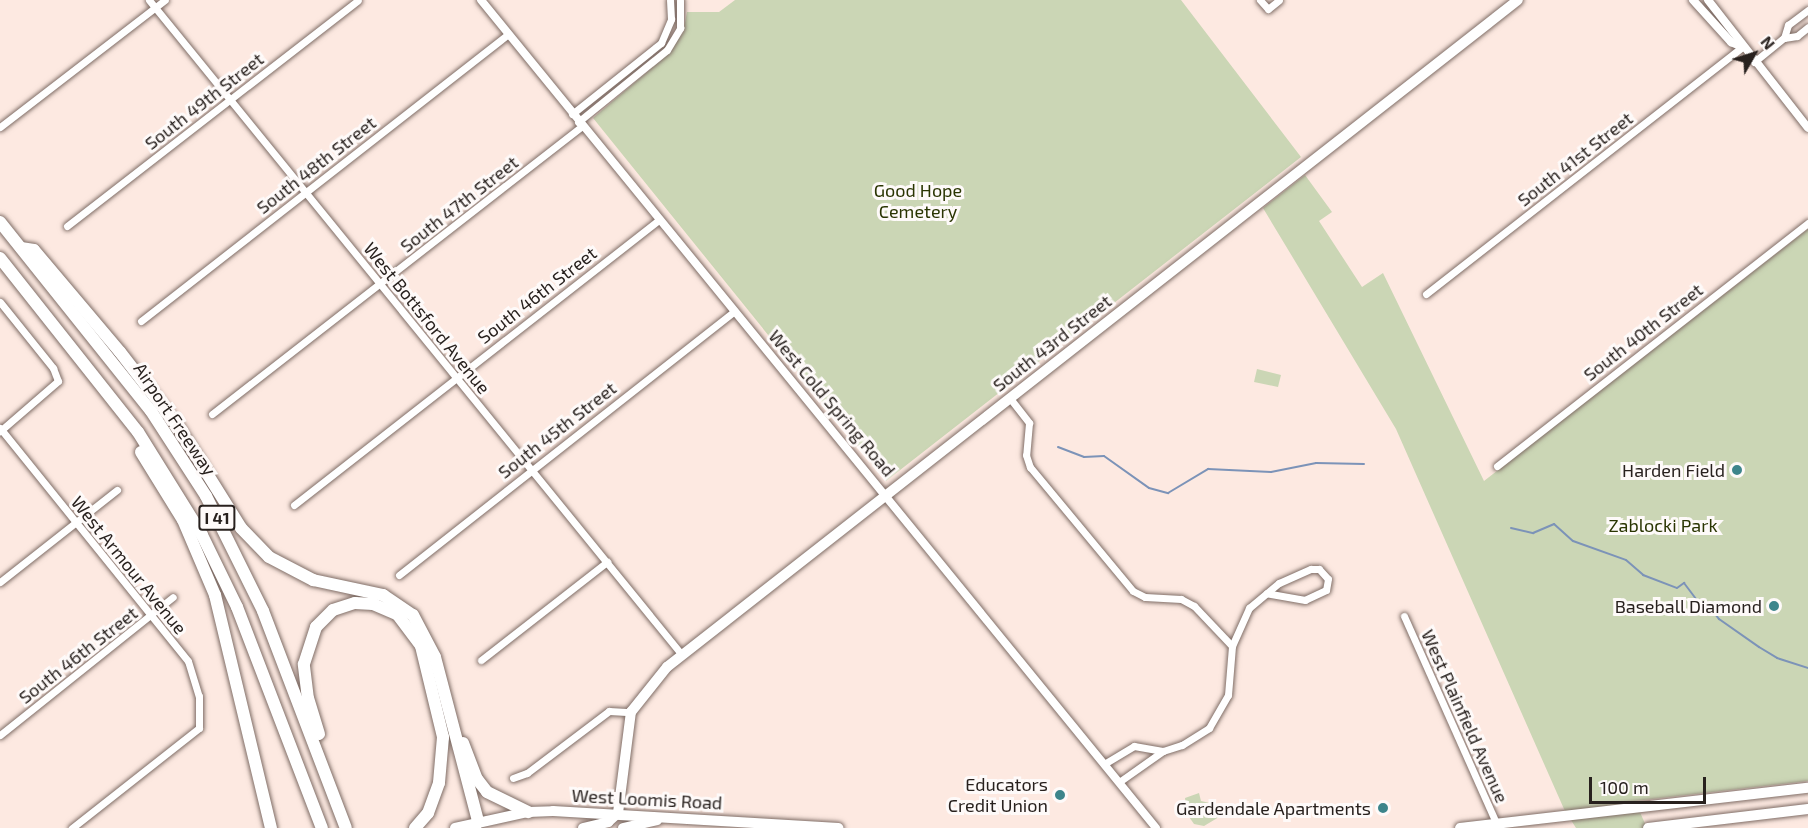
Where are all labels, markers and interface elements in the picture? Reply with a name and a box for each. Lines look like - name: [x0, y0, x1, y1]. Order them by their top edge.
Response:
- north arrow: [1724, 24, 1784, 84]
- text: N: [1757, 32, 1779, 53]
- street label: South 49th Street: [140, 48, 268, 154]
- street label: South 41st Street: [1513, 107, 1637, 211]
- street label: South 48th Street: [252, 112, 380, 218]
- street label: South 47th Street: [396, 151, 522, 257]
- park label: Good Hope Cemetery: [874, 180, 962, 222]
- street label: West Bottsford Avenue: [359, 238, 495, 398]
- street label: South 46th Street: [473, 242, 601, 348]
- street label: South 40th Street: [1579, 279, 1707, 385]
- street label: South 43rd Street: [988, 290, 1116, 396]
- street label: West Cold Spring Road: [764, 325, 900, 481]
- street label: Airport Freeway: [129, 358, 221, 480]
- street label: South 45th Street: [494, 377, 620, 483]
- place label: Harden Field: [1622, 459, 1725, 481]
- marker: Harden Field: [1730, 463, 1744, 477]
- street label: West Armour Avenue: [66, 491, 192, 639]
- road number: I 41: [198, 505, 236, 531]
- park label: Zablocki Park: [1608, 514, 1718, 536]
- place label: Baseball Diamond: [1614, 595, 1762, 617]
- marker: Baseball Diamond: [1767, 599, 1781, 613]
- street label: South 46th Street: [14, 602, 142, 708]
- street label: West Plainfield Avenue: [1417, 626, 1513, 806]
- scale bar: [1592, 765, 1709, 803]
- place label: Educators Credit Union: [948, 774, 1048, 816]
- text: 100 m: [1600, 776, 1649, 798]
- street label: West Loomis Road: [571, 784, 723, 814]
- marker: Educators Credit Union: [1053, 788, 1067, 802]
- place label: Gardendale Apartments: [1176, 797, 1371, 819]
- marker: Gardendale Apartments: [1376, 801, 1390, 815]

